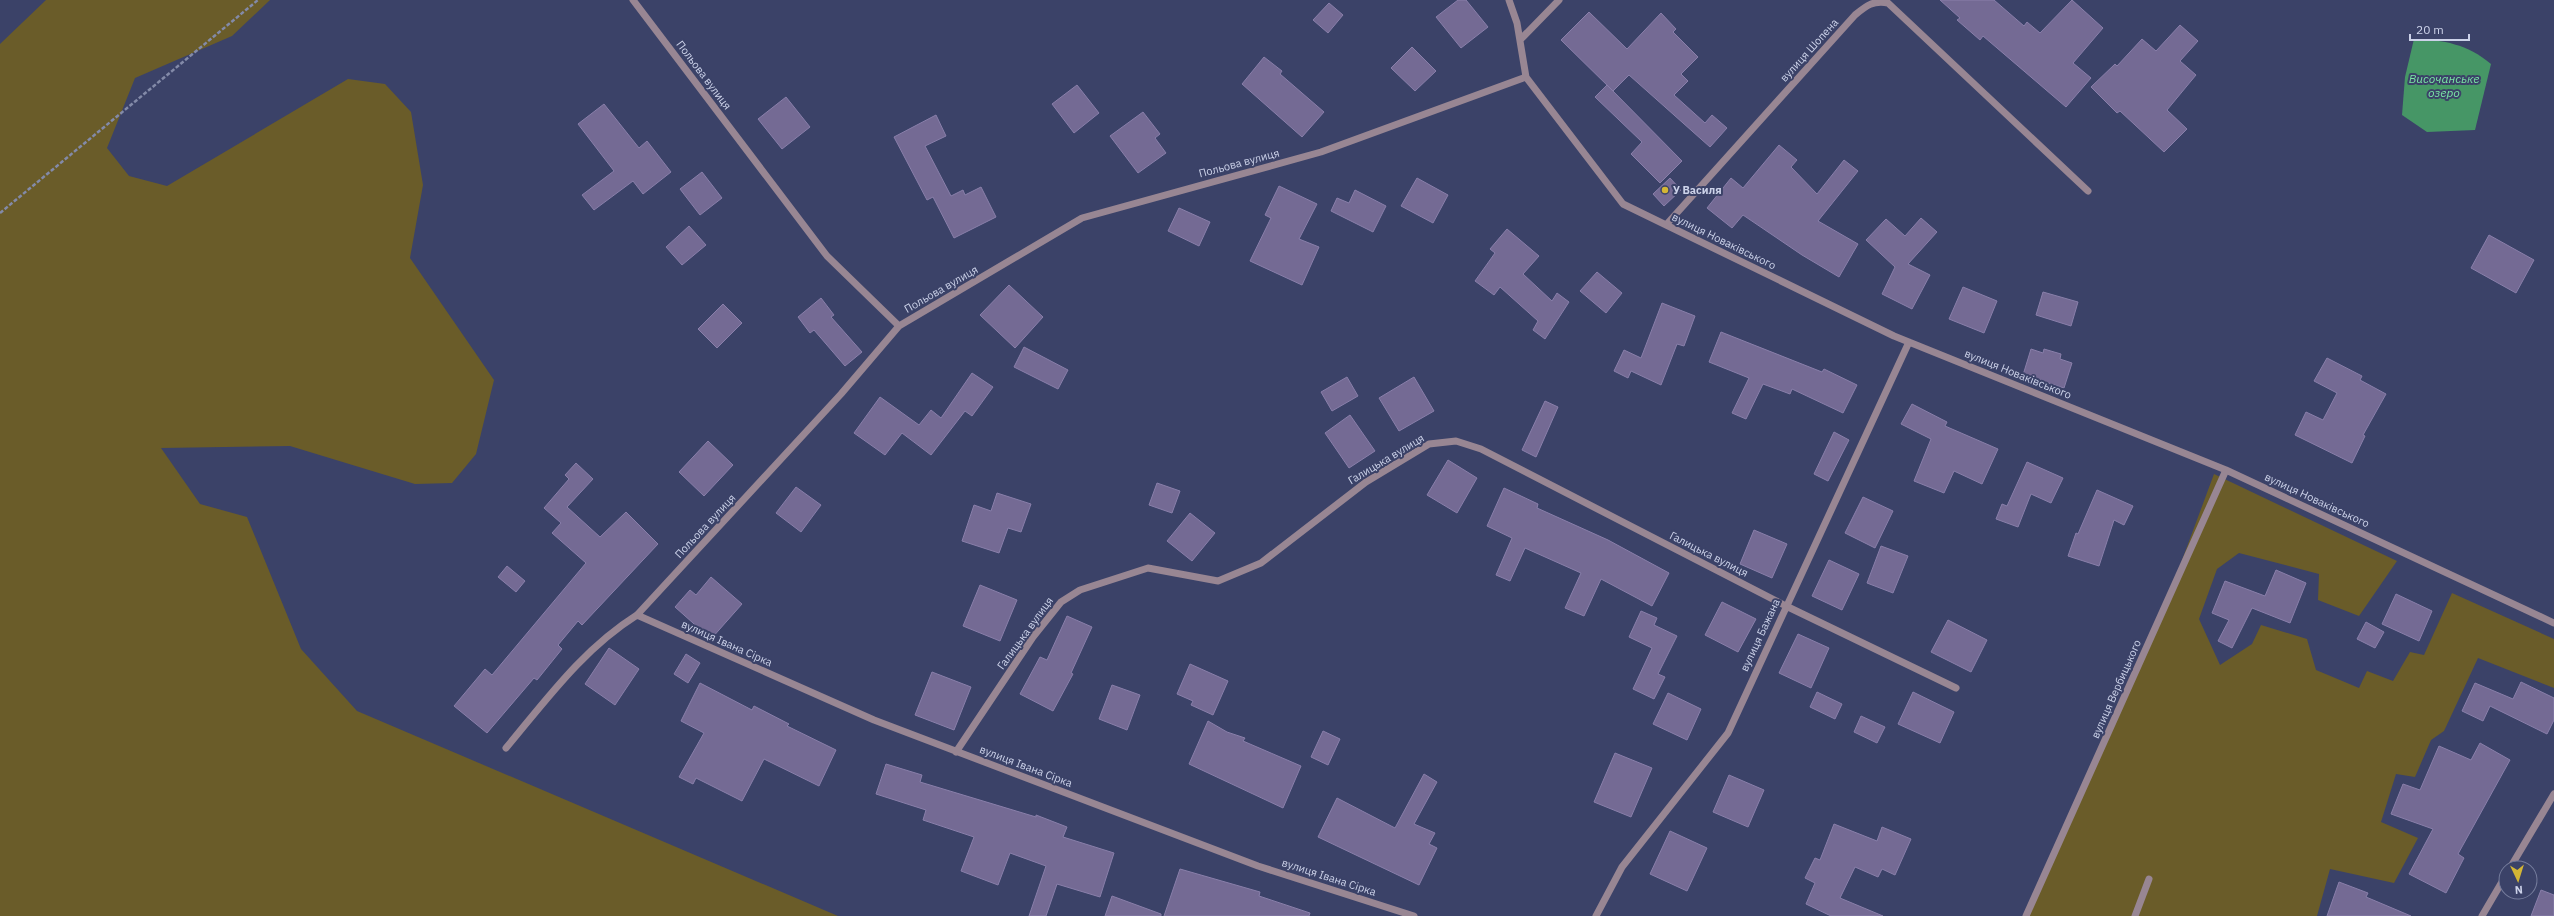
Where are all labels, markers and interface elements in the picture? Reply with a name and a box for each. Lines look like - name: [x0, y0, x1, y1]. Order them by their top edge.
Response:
- street label: вулиця Шопена: [1777, 15, 1841, 85]
- scale bar: [2410, 16, 2469, 42]
- text: 20 m: [2416, 22, 2444, 37]
- street label: Польова вулиця: [673, 38, 735, 112]
- water label: Височанське озеро: [2409, 71, 2479, 100]
- street label: Польова вулиця: [1197, 146, 1281, 180]
- place label: У Василя: [1673, 183, 1722, 197]
- marker: У Василя: [1660, 185, 1670, 195]
- street label: вулиця Новаківського: [1670, 210, 1778, 272]
- street label: Польова вулиця: [902, 262, 980, 316]
- street label: вулиця Новаківського: [1963, 346, 2073, 402]
- street label: Галицька вулиця: [1345, 431, 1427, 487]
- street label: вулиця Новаківського: [2262, 470, 2372, 530]
- street label: Польова вулиця: [672, 491, 738, 561]
- street label: Галицька вулиця: [1667, 528, 1751, 580]
- street label: Галицька вулиця: [994, 594, 1056, 672]
- street label: вулиця Бажана: [1737, 596, 1783, 674]
- street label: вулиця Івана Сірка: [679, 617, 775, 669]
- street label: вулиця Вербицького: [2088, 637, 2144, 741]
- street label: вулиця Івана Сірка: [978, 742, 1074, 790]
- street label: вулиця Івана Сірка: [1280, 855, 1378, 899]
- north arrow: [2498, 860, 2538, 900]
- text: N: [2514, 883, 2523, 897]

